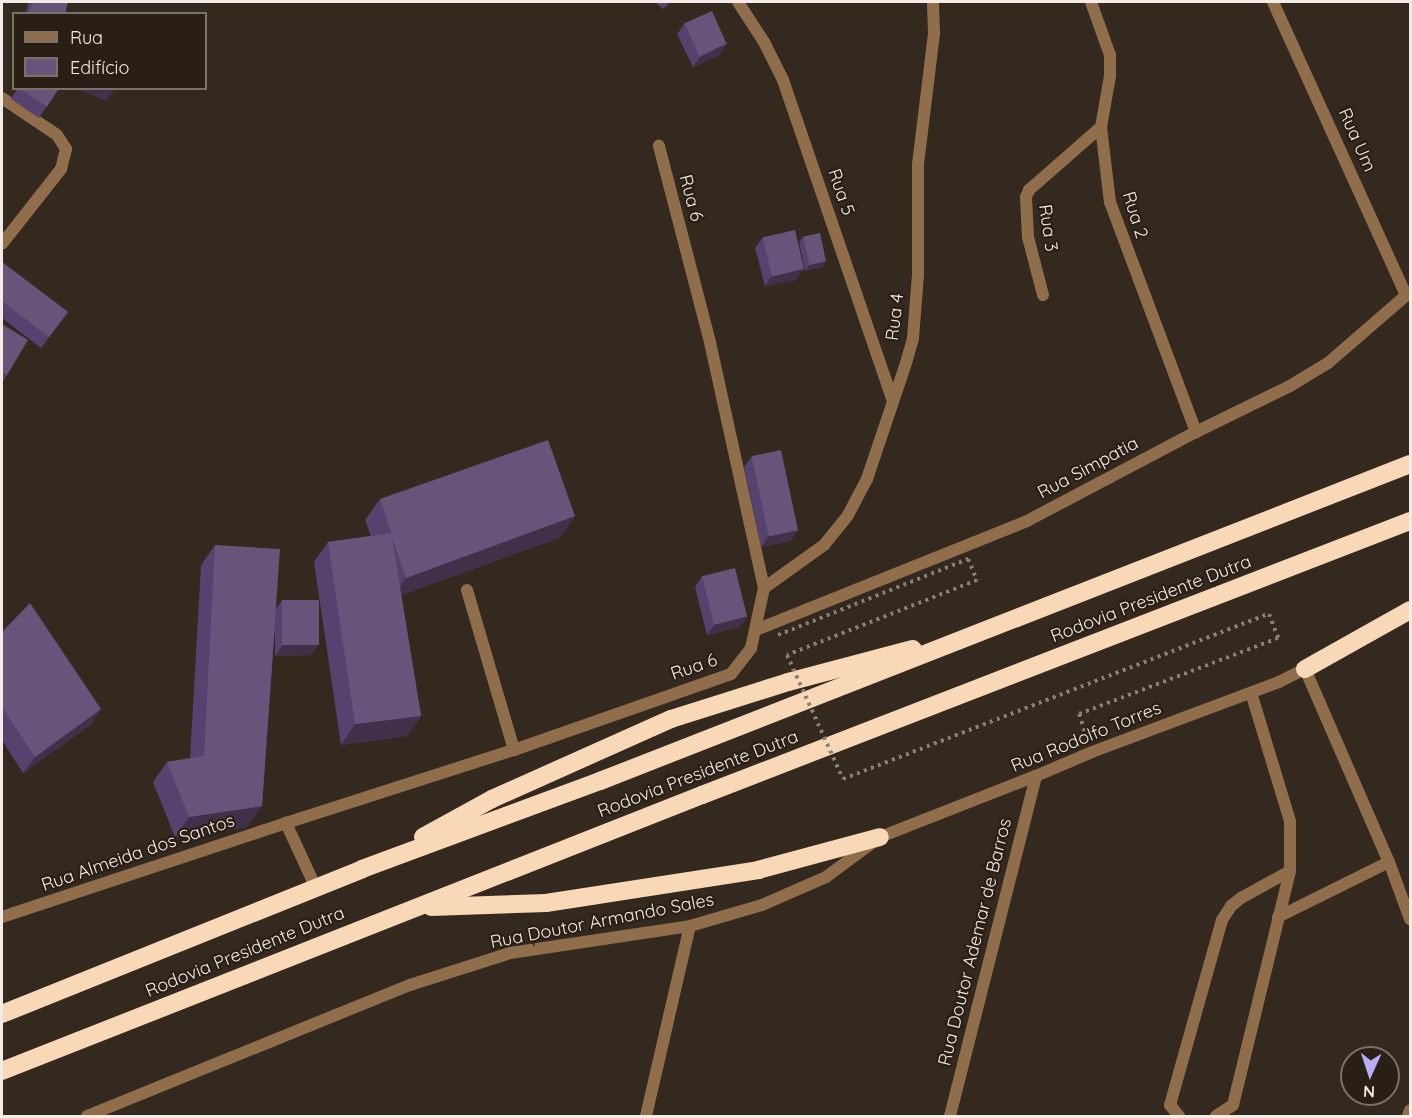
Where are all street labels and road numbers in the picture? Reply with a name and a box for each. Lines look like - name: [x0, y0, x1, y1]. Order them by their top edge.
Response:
- street label: Rua Um: [1333, 105, 1381, 175]
- street label: Rua 5: [823, 166, 859, 218]
- street label: Rua 6: [674, 172, 708, 224]
- street label: Rua 2: [1118, 189, 1152, 241]
- street label: Rua 3: [1034, 203, 1062, 253]
- street label: Rua 4: [881, 292, 909, 342]
- street label: Rua Simpatia: [1034, 432, 1142, 504]
- street label: Rodovia Presidente Dutra: [1048, 551, 1254, 647]
- street label: Rua 6: [668, 649, 720, 685]
- street label: Rua Rodolfo Torres: [1008, 697, 1164, 777]
- street label: Rodovia Presidente Dutra: [595, 726, 801, 822]
- street label: Rua Almeida dos Santos: [39, 810, 237, 896]
- street label: Rua Doutor Ademar de Barros: [934, 816, 1016, 1068]
- street label: Rua Doutor Armando Sales: [488, 889, 716, 953]
- street label: Rodovia Presidente Dutra: [142, 902, 348, 1002]

